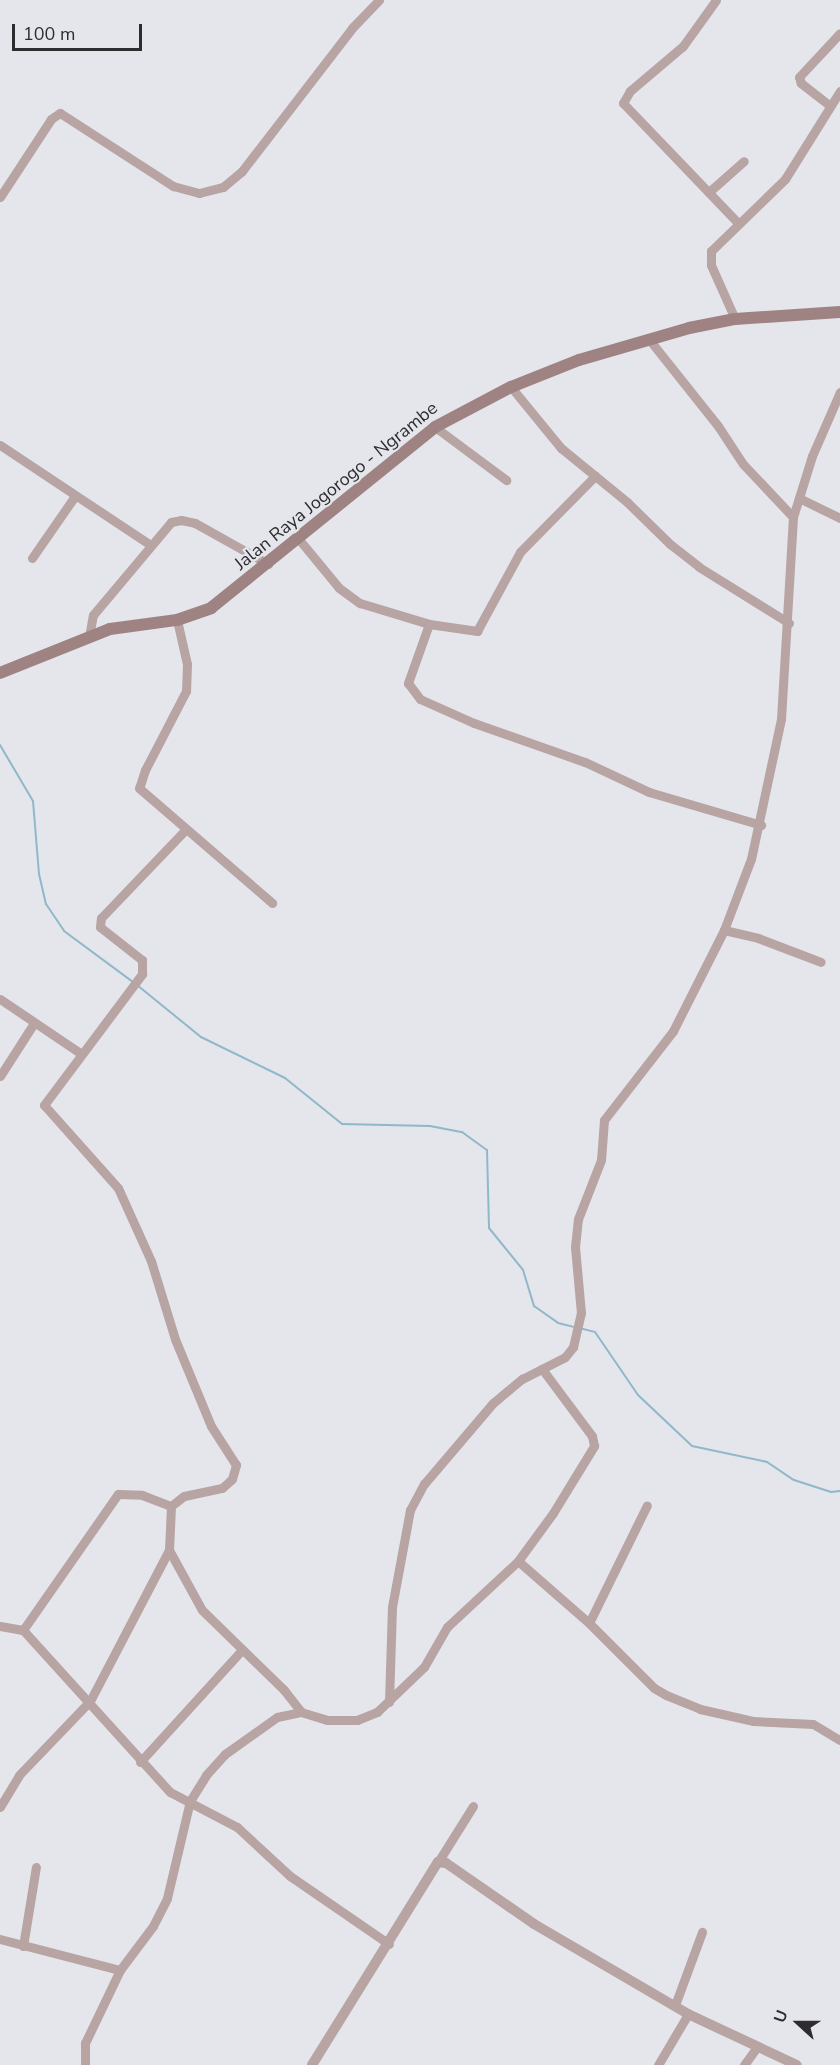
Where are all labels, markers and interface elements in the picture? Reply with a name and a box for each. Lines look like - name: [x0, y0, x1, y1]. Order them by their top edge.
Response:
- scale bar: [15, 12, 146, 50]
- text: 100 m: [23, 22, 75, 46]
- street label: Jalan Raya Jogorogo - Ngrambe: [230, 397, 442, 575]
- north arrow: [768, 1993, 828, 2053]
- text: U: [769, 2007, 794, 2026]

